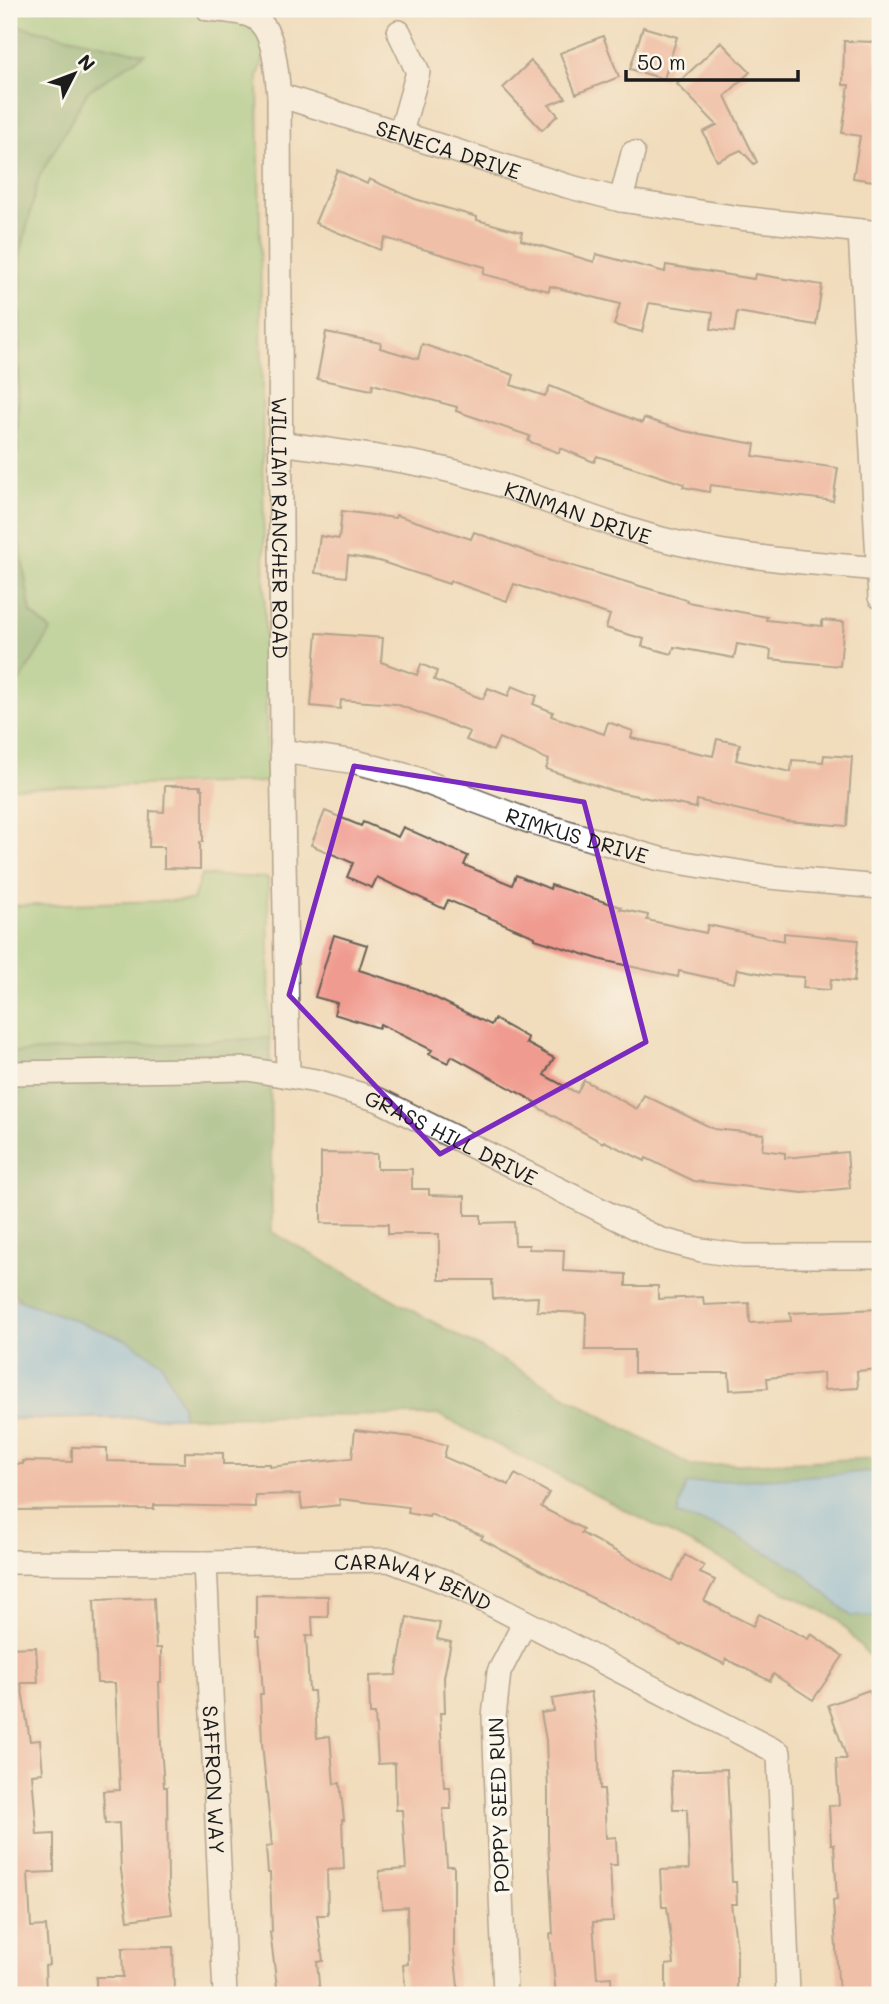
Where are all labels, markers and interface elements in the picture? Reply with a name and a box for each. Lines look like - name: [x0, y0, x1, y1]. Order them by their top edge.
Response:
- north arrow: [38, 38, 108, 108]
- scale bar: [626, 38, 798, 82]
- text: 50 m: [637, 48, 686, 75]
- text: N: [73, 49, 101, 76]
- street label: SENECA DRIVE: [373, 113, 524, 184]
- street label: WILLIAM RANCHER ROAD: [267, 397, 295, 659]
- street label: KINMAN DRIVE: [501, 474, 655, 549]
- street label: RIMKUS DRIVE: [502, 800, 652, 868]
- street label: GRASS HILL DRIVE: [362, 1083, 543, 1190]
- street label: CARAWAY BEND: [334, 1546, 497, 1616]
- street label: SAFFRON WAY: [198, 1705, 232, 1855]
- street label: POPPY SEED RUN: [481, 1717, 515, 1893]

